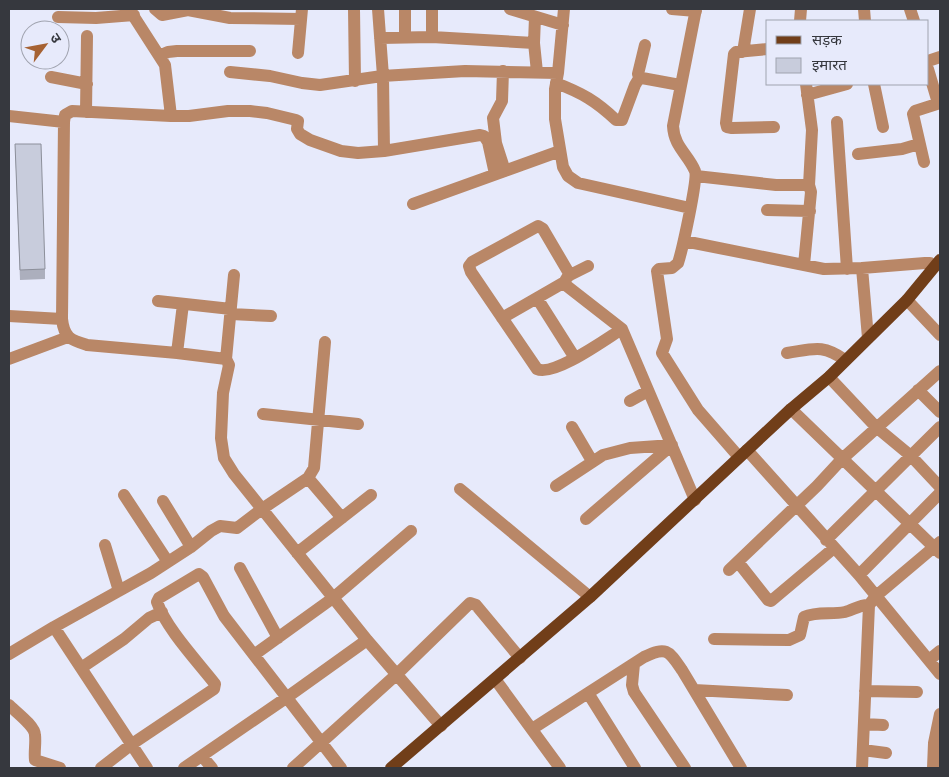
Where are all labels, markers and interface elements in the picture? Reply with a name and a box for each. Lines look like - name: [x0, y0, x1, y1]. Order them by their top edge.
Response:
- north arrow: [20, 20, 70, 70]
- legend: [766, 20, 929, 85]
- text: उ: [47, 30, 65, 47]
- text: सड़क: [812, 31, 842, 48]
- text: इमारत: [812, 56, 847, 73]

